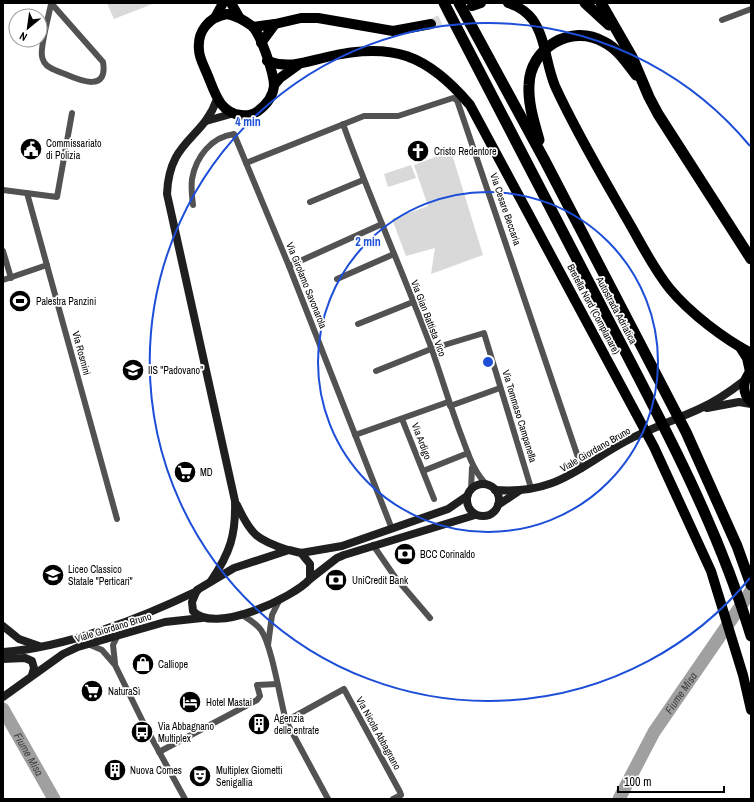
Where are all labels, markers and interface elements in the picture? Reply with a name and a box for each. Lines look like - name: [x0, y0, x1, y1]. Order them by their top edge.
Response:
- north arrow: [8, 8, 48, 48]
- text: N: [17, 29, 29, 44]
- text: 4 min: [235, 114, 261, 130]
- public building icon: Commissariato di Polizia: [18, 136, 44, 162]
- place label: Commissariato di Polizia: [46, 137, 102, 162]
- church icon: Cristo Redentore: [405, 138, 431, 164]
- place label: Cristo Redentore: [434, 145, 497, 158]
- street label: Via Cesare Beccaria: [487, 171, 524, 247]
- text: 2 min: [355, 234, 381, 250]
- street label: Via Girolamo Savonarola: [283, 240, 330, 331]
- street label: Bretella Nord (Complanare): [564, 262, 623, 357]
- street label: Autostrada Adriatica: [593, 273, 640, 346]
- street label: Via Gian Battista Vico: [408, 278, 449, 359]
- sports icon: Palestra Panzini: [7, 288, 33, 314]
- place label: Palestra Panzini: [36, 295, 96, 308]
- street label: Via Rosmini: [69, 330, 94, 377]
- centre of rings: [481, 355, 495, 369]
- school or university icon: IIS "Padovano": [120, 357, 146, 383]
- place label: IIS "Padovano": [148, 364, 203, 377]
- street label: Via Tommaso Campanella: [499, 368, 540, 464]
- street label: Via Ardigo: [409, 421, 435, 462]
- street label: Viale Giordano Bruno: [558, 424, 633, 475]
- supermarket icon: MD: [172, 459, 198, 485]
- place label: MD: [200, 466, 213, 479]
- bank icon: BCC Corinaldo: [392, 541, 418, 567]
- place label: BCC Corinaldo: [420, 548, 476, 561]
- school or university icon: Liceo Classico Statale "Perticari": [40, 562, 66, 588]
- place label: Liceo Classico Statale "Perticari": [68, 563, 133, 588]
- bank icon: UniCredit Bank: [323, 567, 349, 593]
- place label: UniCredit Bank: [352, 574, 409, 587]
- street label: Viale Giordano Bruno: [73, 610, 153, 645]
- shop icon: Calliope: [130, 651, 156, 677]
- place label: Calliope: [158, 658, 189, 671]
- water label: Fiume Misa: [662, 669, 700, 717]
- supermarket icon: NaturaSì: [79, 678, 105, 704]
- place label: NaturaSì: [108, 685, 140, 698]
- hotel icon: Hotel Mastai: [177, 689, 203, 715]
- street label: Via Nicola Abbagnano: [353, 694, 404, 772]
- place label: Hotel Mastai: [206, 696, 252, 709]
- building icon: Agenzia delle entrate: [246, 711, 272, 737]
- place label: Agenzia delle entrate: [273, 712, 320, 737]
- bus stop icon: Via Abbagnano Multiplex: [129, 719, 155, 745]
- place label: Via Abbagnano Multiplex: [158, 720, 214, 745]
- water label: Fiume Misa: [11, 730, 46, 778]
- building icon: Nuova Comes: [102, 757, 128, 783]
- theatre icon: Multiplex Giometti Senigallia: [187, 763, 213, 789]
- place label: Nuova Comes: [130, 764, 182, 777]
- place label: Multiplex Giometti Senigallia: [216, 764, 283, 789]
- scale bar: [618, 768, 724, 794]
- text: 100 m: [624, 774, 651, 790]

